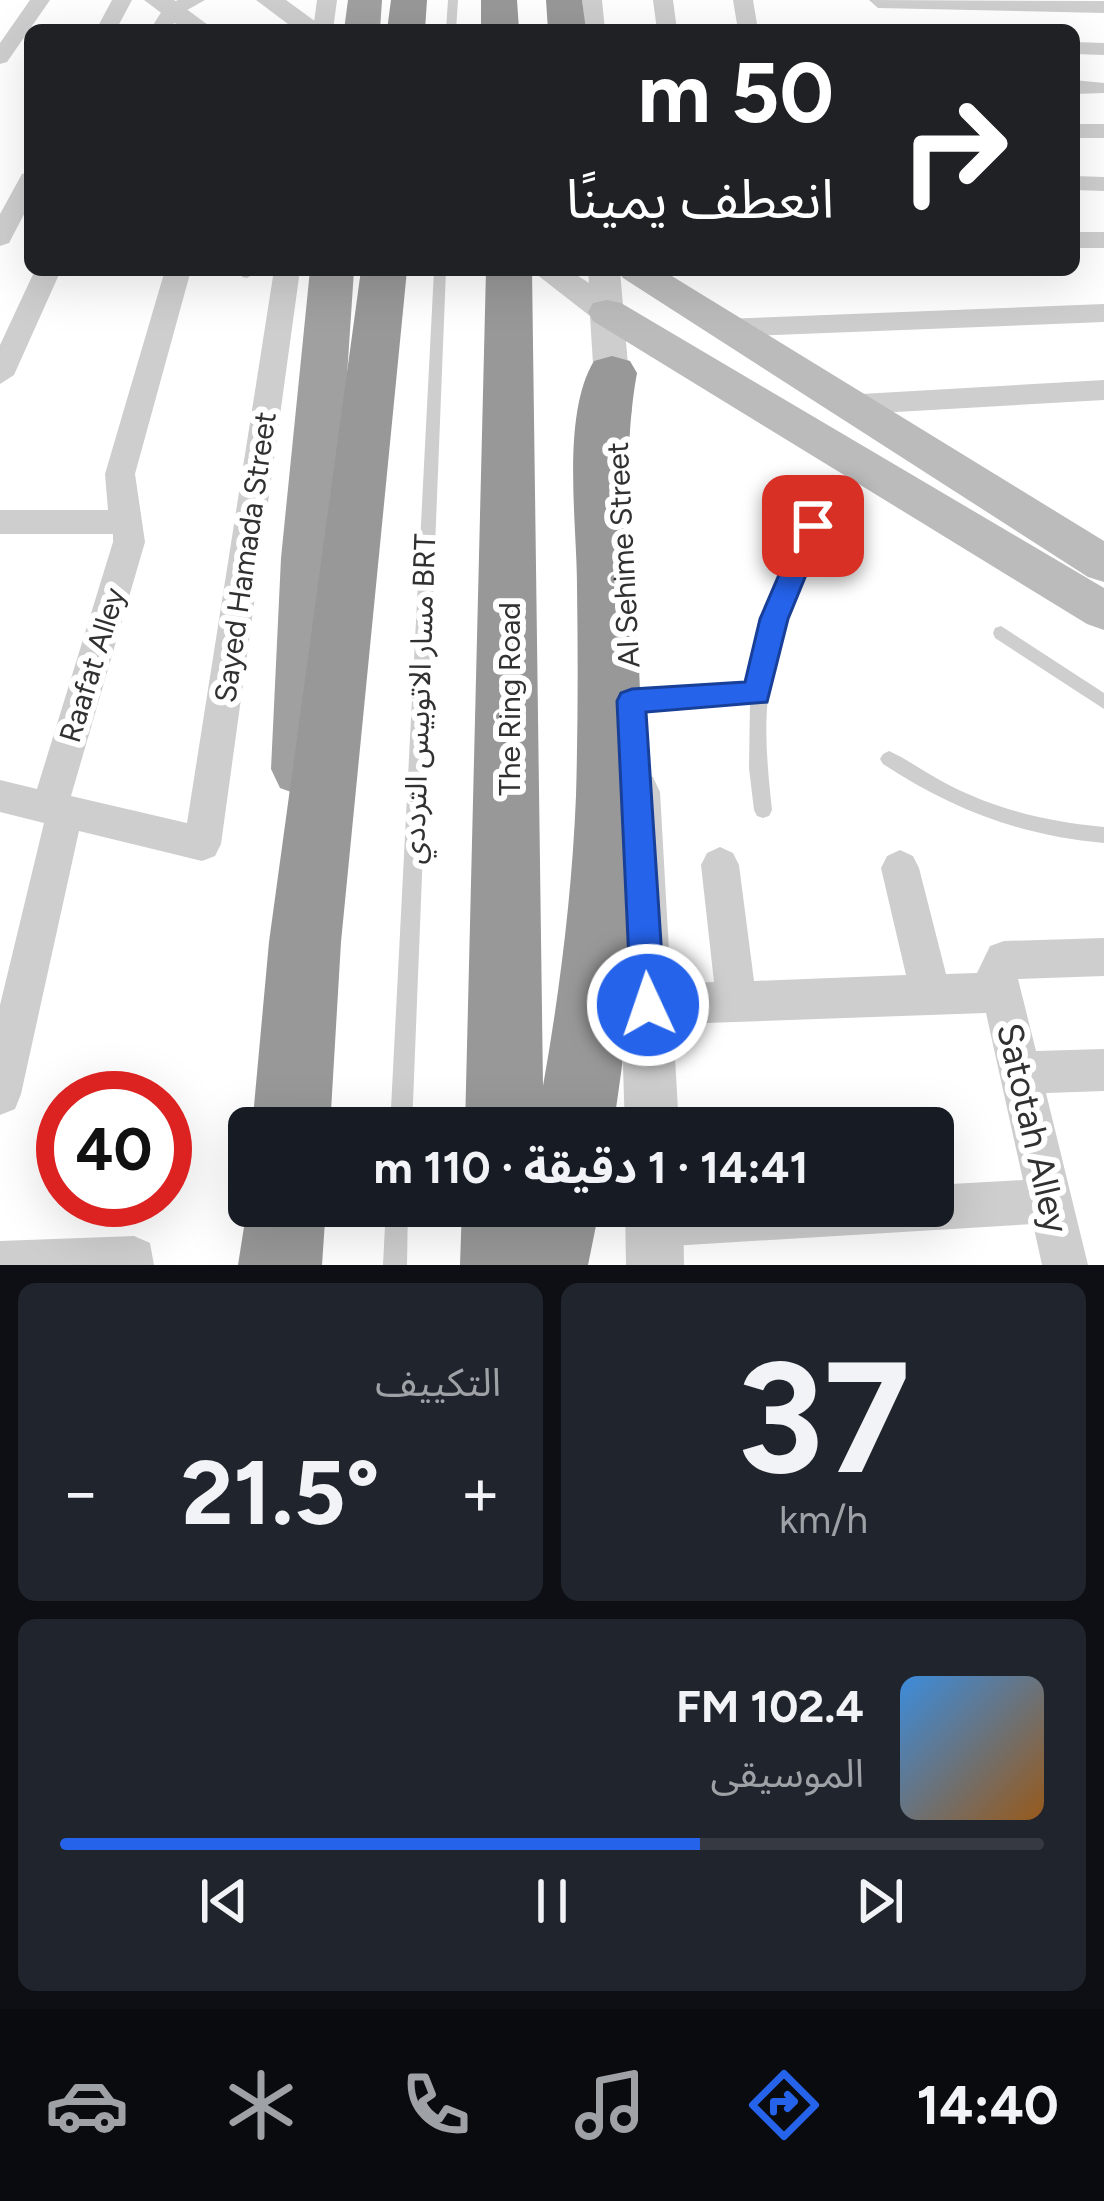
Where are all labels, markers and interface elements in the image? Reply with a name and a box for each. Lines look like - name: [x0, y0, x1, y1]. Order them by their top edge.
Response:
- text: 50 m: [638, 42, 834, 143]
- icon: right: [876, 72, 1032, 228]
- text: انعطف يمينًا: [566, 167, 834, 232]
- street label: Sayed Hamada Street: [206, 409, 284, 705]
- street label: Al Sehime Street: [599, 441, 647, 669]
- pin: [762, 475, 864, 577]
- icon: arrive: [780, 493, 846, 559]
- street label: مسار الاتوبيس الترددي BRT: [395, 533, 448, 865]
- street label: Raafat Alley: [51, 583, 133, 747]
- street label: The Ring Road: [491, 602, 528, 796]
- position arrow: [585, 942, 711, 1068]
- street label: Satotah Alley: [988, 1019, 1078, 1237]
- speed limit sign: 40: [36, 1071, 192, 1227]
- text: 14:41 · 1 دقيقة · 110 m: [374, 1140, 808, 1194]
- text: 37: [737, 1324, 910, 1511]
- text: التكييف: [375, 1359, 501, 1406]
- text: 21.5°: [181, 1438, 380, 1547]
- text: −: [60, 1452, 101, 1532]
- text: +: [460, 1452, 501, 1532]
- text: km/h: [779, 1496, 868, 1543]
- text: 102.4 FM: [676, 1679, 864, 1733]
- text: الموسيقى: [710, 1750, 864, 1797]
- icon: previous: [191, 1868, 257, 1934]
- icon: pause: [519, 1868, 585, 1934]
- icon: next: [847, 1868, 913, 1934]
- icon: car: [45, 2063, 129, 2147]
- icon: climate: [219, 2063, 303, 2147]
- icon: phone: [394, 2063, 478, 2147]
- icon: music: [568, 2063, 652, 2147]
- icon: directions: [742, 2063, 826, 2147]
- text: 14:40: [916, 2073, 1059, 2138]

